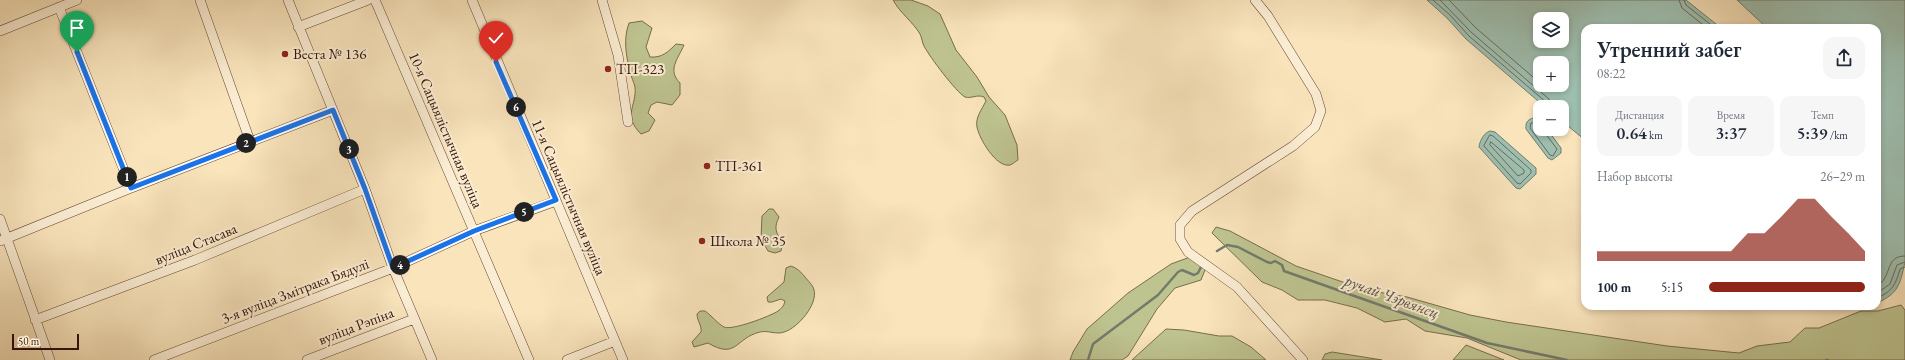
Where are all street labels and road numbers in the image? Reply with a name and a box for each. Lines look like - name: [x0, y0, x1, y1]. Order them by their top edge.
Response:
- street label: 10-я Сацыялістычная вуліца: [405, 49, 488, 211]
- street label: 11-я Сацыялістычная вуліца: [528, 116, 611, 278]
- street label: вуліца Стасава: [152, 218, 240, 269]
- street label: 3-я вуліца Змітрака Бядулі: [218, 253, 372, 327]
- street label: вуліца Рэпіна: [315, 302, 396, 349]

